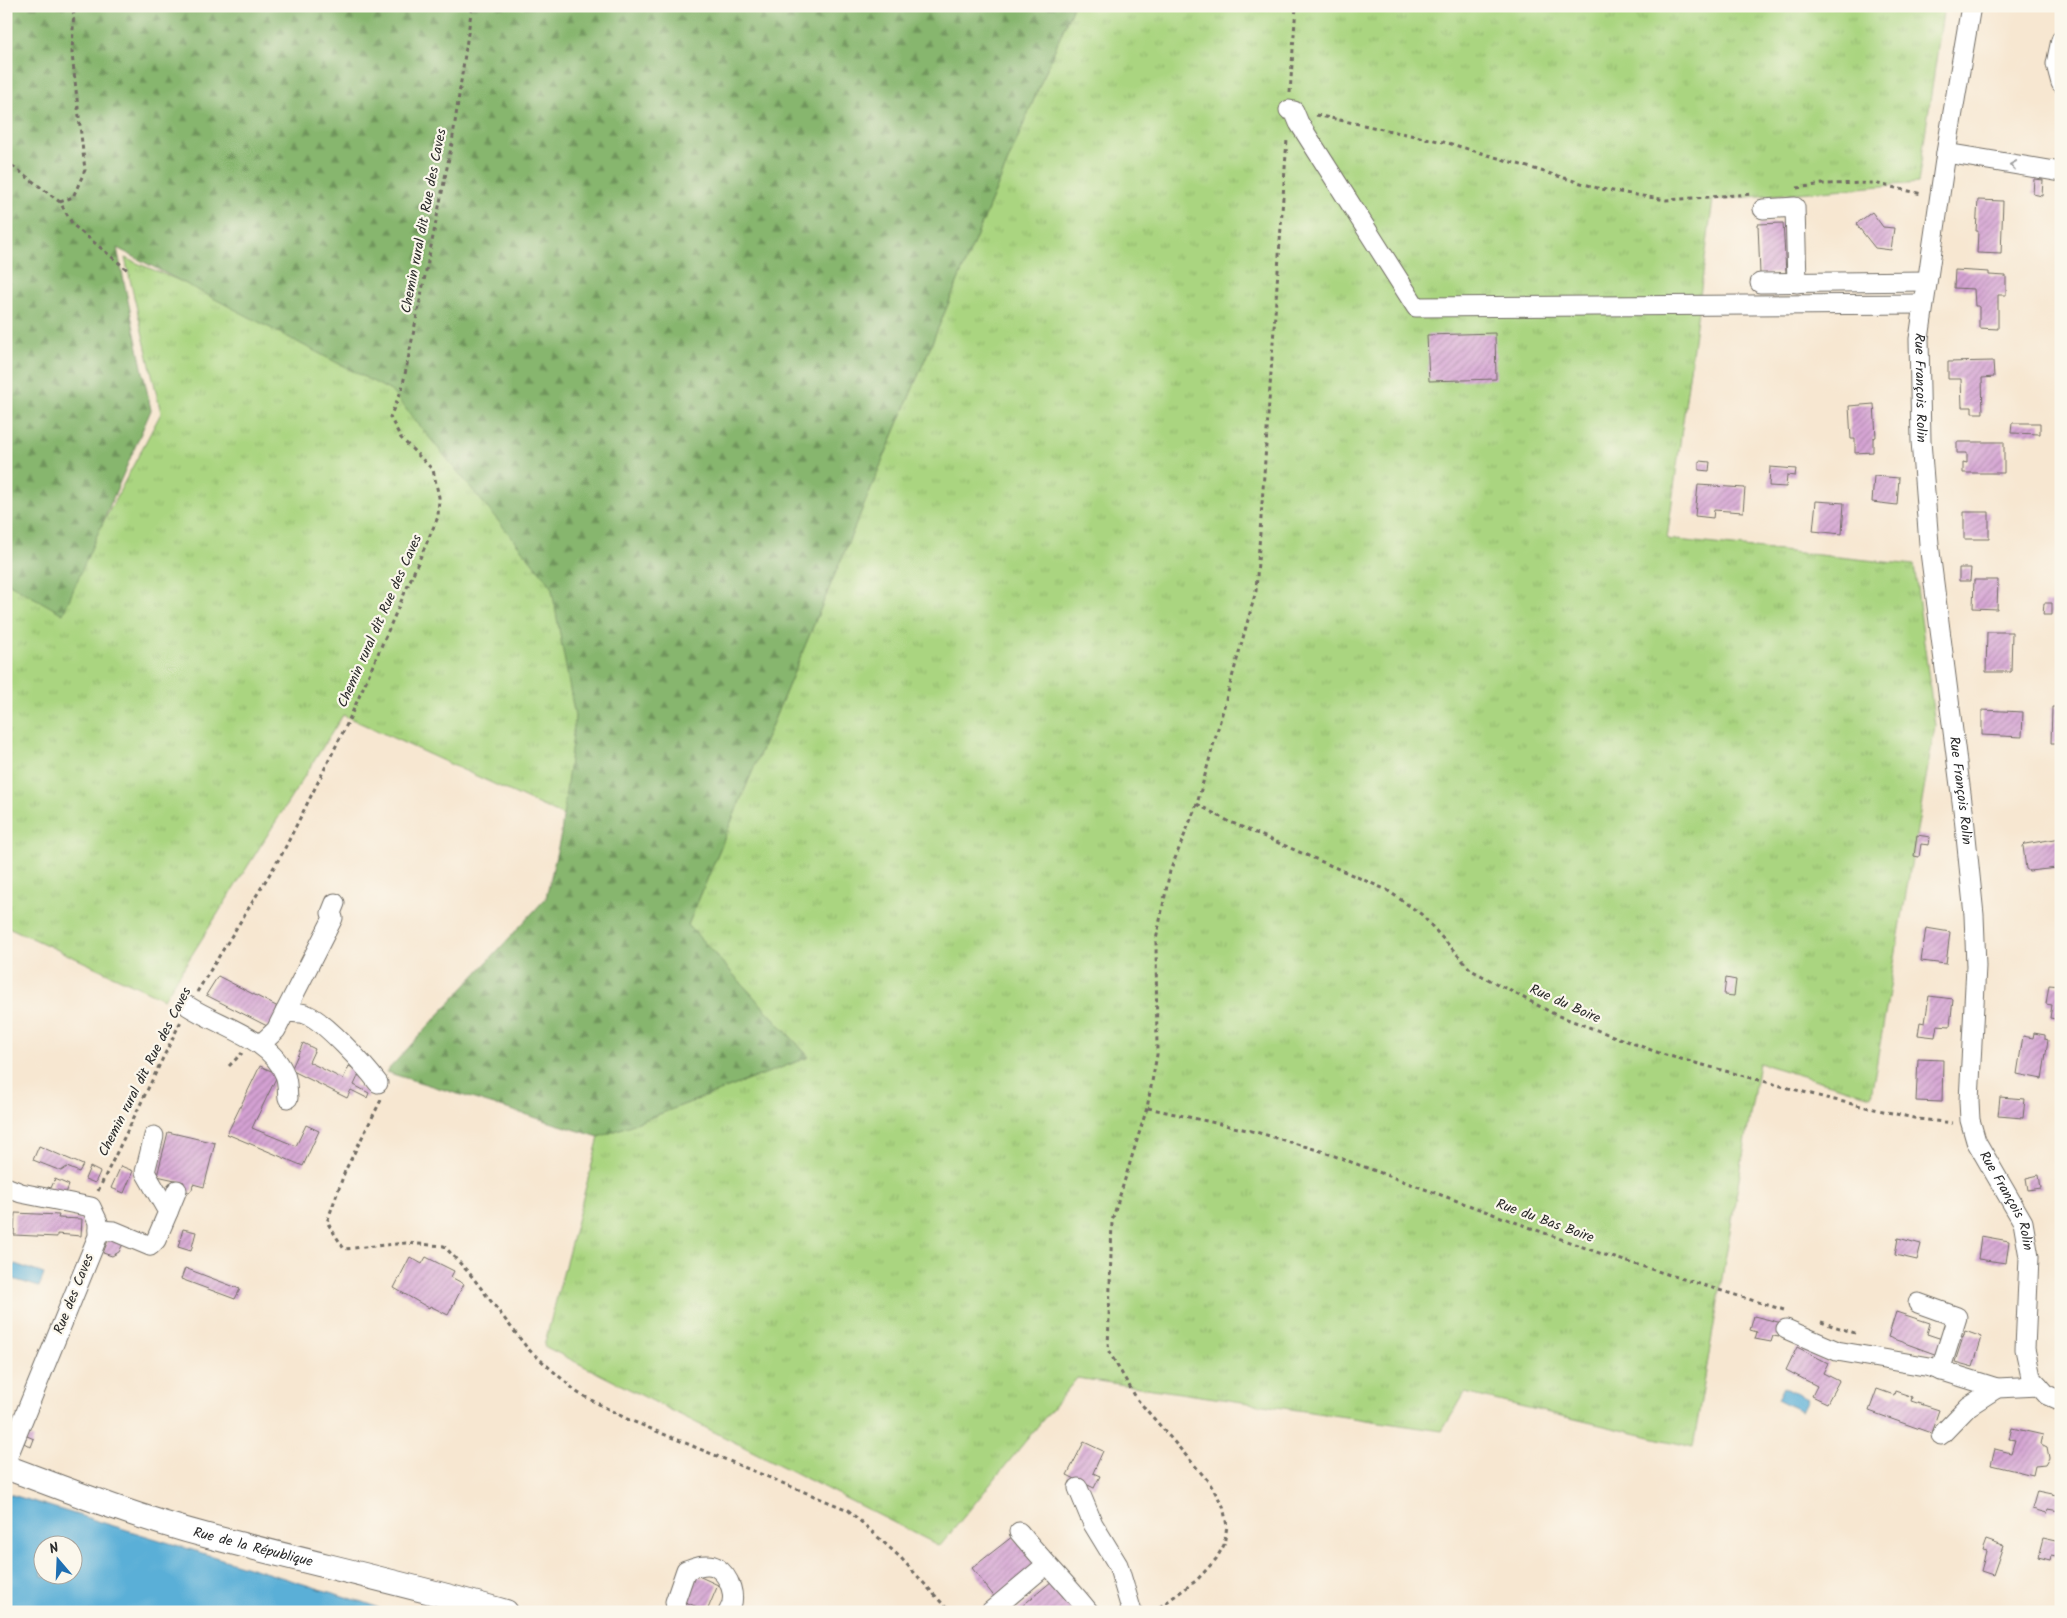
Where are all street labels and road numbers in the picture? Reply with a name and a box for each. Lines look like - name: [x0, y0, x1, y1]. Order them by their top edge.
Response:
- street label: Chemin rural dit Rue des Caves: [395, 127, 453, 315]
- street label: Rue François Rolin: [1908, 332, 1932, 443]
- street label: Chemin rural dit Rue des Caves: [332, 531, 428, 711]
- street label: Rue François Rolin: [1943, 735, 1978, 846]
- street label: Rue du Boire: [1526, 979, 1605, 1030]
- street label: Chemin rural dit Rue des Caves: [93, 983, 197, 1161]
- street label: Rue François Rolin: [1973, 1147, 2039, 1252]
- street label: Rue du Bas Boire: [1493, 1193, 1598, 1249]
- street label: Rue des Caves: [48, 1251, 100, 1337]
- street label: Rue de la République: [191, 1521, 316, 1573]

